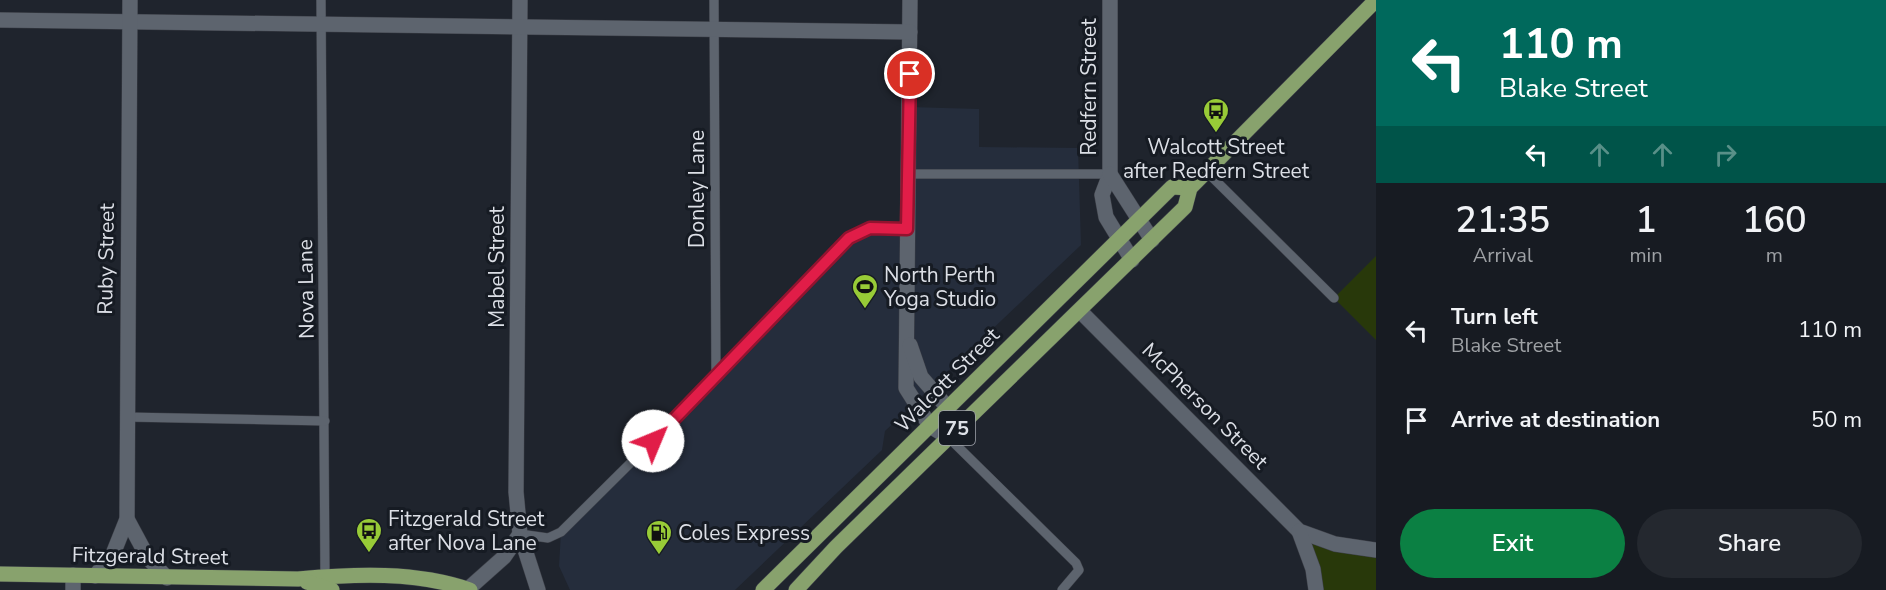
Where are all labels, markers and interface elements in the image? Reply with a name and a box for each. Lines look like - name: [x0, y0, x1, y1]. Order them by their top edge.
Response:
- text: 110 m: [1499, 16, 1623, 73]
- street label: Redfern Street: [1075, 18, 1103, 156]
- icon: left: [1400, 24, 1478, 102]
- pin: [884, 48, 935, 99]
- icon: arrive: [893, 57, 926, 90]
- text: Blake Street: [1499, 70, 1648, 107]
- bus stop icon: Walcott Street after Redfern Street: [1201, 96, 1231, 134]
- street label: Donley Lane: [683, 130, 711, 248]
- place label: Walcott Street after Redfern Street: [1123, 133, 1310, 185]
- icon: left: [1520, 138, 1553, 171]
- icon: ahead: [1583, 138, 1616, 171]
- icon: ahead: [1646, 138, 1679, 171]
- icon: right: [1709, 138, 1742, 171]
- text: 21:35: [1455, 196, 1550, 245]
- text: 1: [1635, 196, 1657, 245]
- text: 160: [1742, 196, 1807, 245]
- street label: Ruby Street: [91, 202, 121, 315]
- street label: Mabel Street: [483, 206, 511, 328]
- street label: Nova Lane: [291, 239, 321, 339]
- text: Arrival: [1473, 242, 1533, 269]
- text: min: [1630, 242, 1663, 269]
- text: m: [1766, 242, 1783, 269]
- place label: North Perth Yoga Studio: [883, 261, 996, 313]
- sports icon: North Perth Yoga Studio: [850, 272, 880, 310]
- text: Turn left: [1451, 302, 1538, 332]
- icon: left: [1400, 314, 1433, 347]
- text: 110 m: [1798, 315, 1862, 345]
- street label: Walcott Street: [889, 321, 1006, 438]
- text: Blake Street: [1451, 332, 1561, 359]
- street label: McPherson Street: [1136, 337, 1275, 476]
- icon: arrive: [1400, 404, 1433, 437]
- text: Arrive at destination: [1451, 405, 1660, 435]
- text: 50 m: [1811, 405, 1862, 435]
- position arrow: [621, 409, 685, 473]
- road number: 75: [939, 411, 975, 445]
- place label: Fitzgerald Street after Nova Lane: [388, 505, 545, 557]
- button: Exit: [1400, 509, 1625, 578]
- button: Share: [1637, 509, 1862, 578]
- bus stop icon: Fitzgerald Street after Nova Lane: [354, 516, 384, 554]
- fuel station icon: Coles Express: [644, 518, 674, 556]
- place label: Coles Express: [678, 519, 810, 547]
- street label: Fitzgerald Street: [72, 541, 229, 571]

